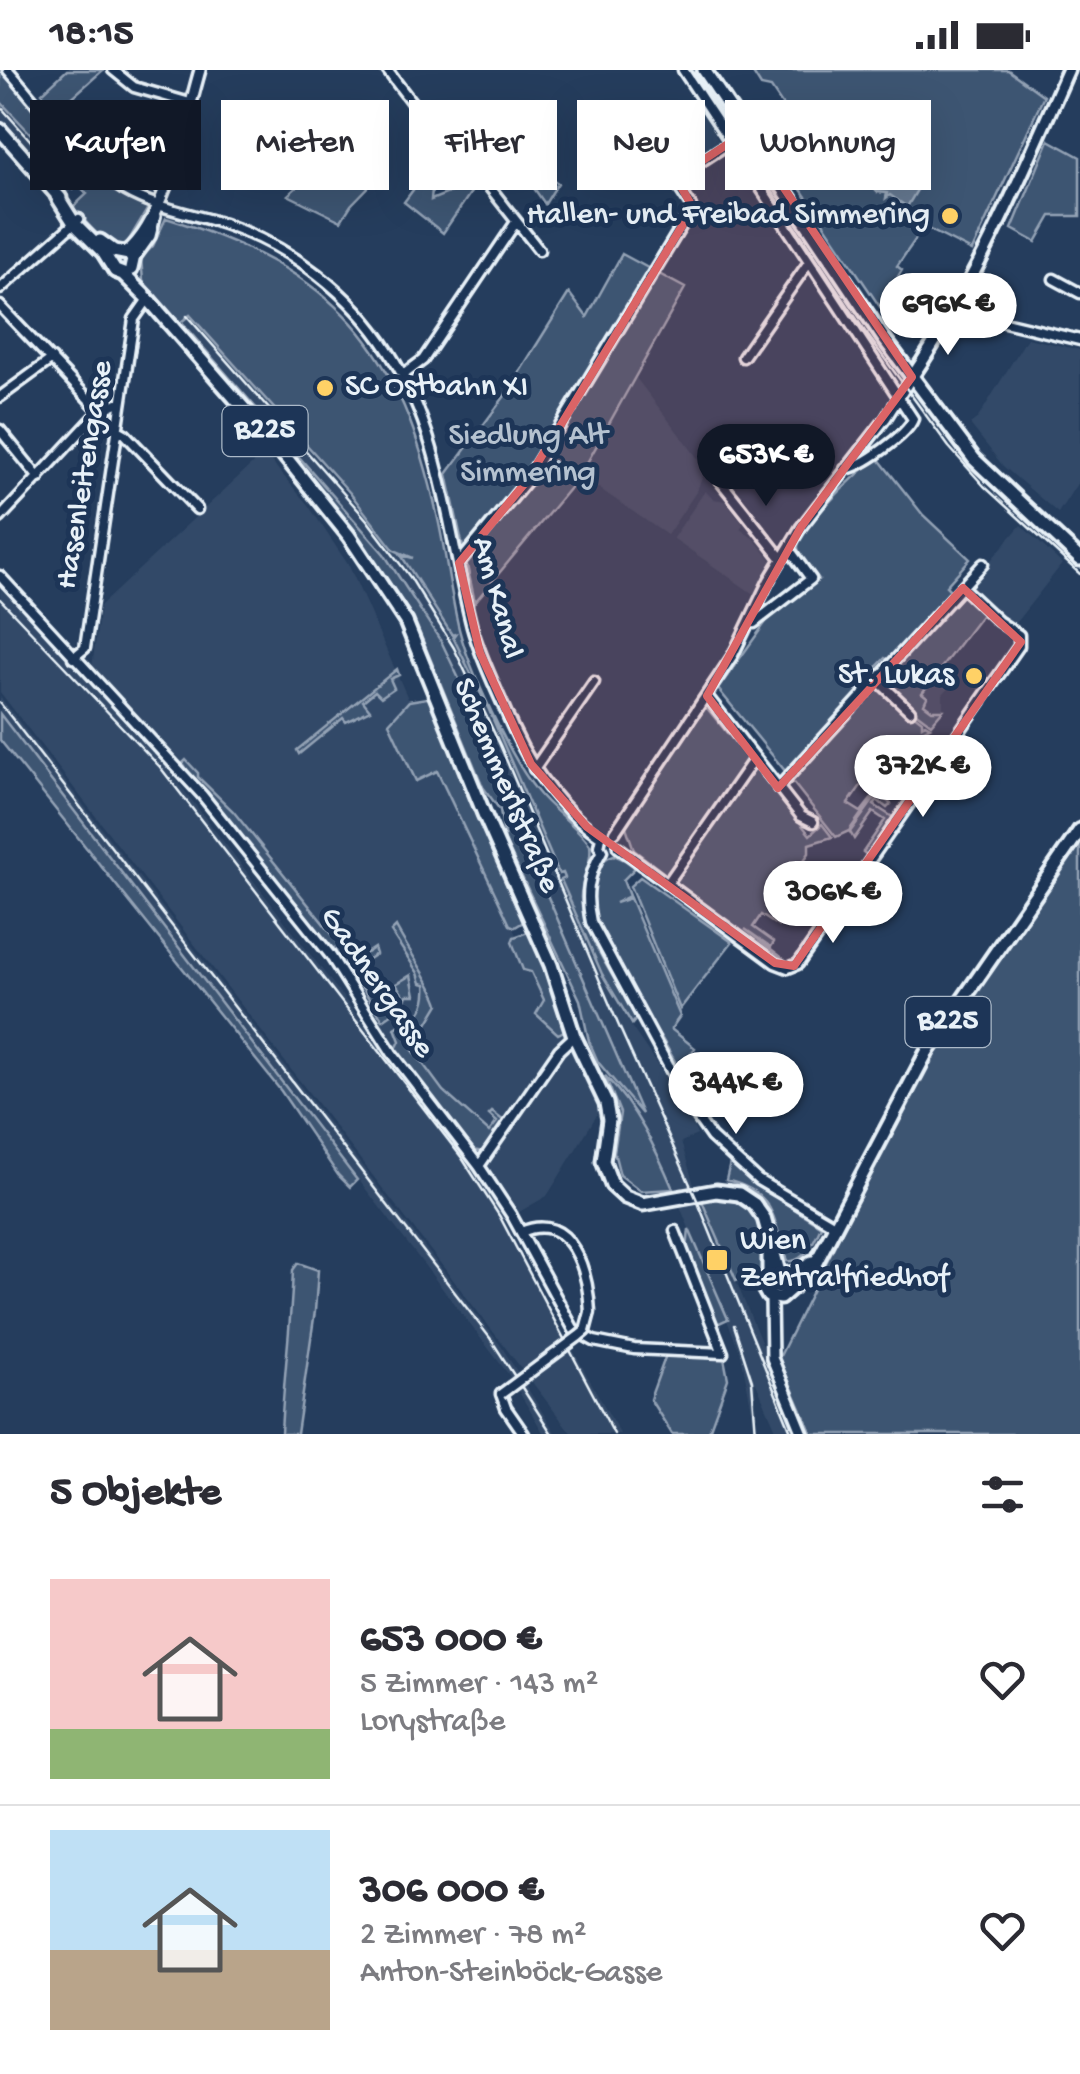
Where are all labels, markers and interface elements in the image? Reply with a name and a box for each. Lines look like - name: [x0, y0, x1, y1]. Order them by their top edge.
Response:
- text: 18:15: [50, 13, 133, 57]
- chip: Kaufen: [30, 100, 201, 190]
- chip: Mieten: [221, 100, 389, 190]
- chip: Filter: [409, 100, 557, 190]
- chip: Neu: [577, 100, 705, 190]
- chip: Wohnung: [725, 100, 931, 190]
- place label: Hallen- und Freibad Simmering: [526, 197, 930, 235]
- marker: Hallen- und Freibad Simmering: [939, 205, 961, 227]
- pin: 696K €: [867, 273, 1029, 358]
- text: 696K €: [902, 286, 994, 324]
- street label: Hasenleitengasse: [49, 358, 123, 592]
- place label: SC Ostbahn XI: [345, 369, 528, 407]
- marker: SC Ostbahn XI: [314, 377, 336, 399]
- road number: B225: [222, 406, 308, 456]
- park label: Siedlung Alt Simmering: [448, 418, 610, 493]
- pin: 653K €: [685, 424, 847, 509]
- text: 653K €: [719, 437, 813, 475]
- street label: Am Kanal: [462, 533, 530, 663]
- place label: St. Lukas: [838, 657, 955, 695]
- marker: St. Lukas: [963, 665, 985, 687]
- street label: Schemmerlstraße: [443, 673, 568, 900]
- pin: 372K €: [842, 735, 1004, 820]
- text: 372K €: [876, 748, 970, 786]
- pin: 306K €: [752, 861, 914, 946]
- text: 306K €: [785, 874, 881, 912]
- street label: Gadnergasse: [310, 900, 442, 1066]
- road number: B225: [906, 997, 990, 1047]
- pin: 344K €: [655, 1052, 817, 1137]
- text: 344K €: [690, 1065, 782, 1103]
- place label: Wien Zentralfriedhof: [740, 1223, 951, 1298]
- marker: Wien Zentralfriedhof: [704, 1247, 730, 1273]
- icon: filters: [975, 1467, 1030, 1522]
- text: 5 Objekte: [50, 1470, 221, 1519]
- text: 653 000 €: [360, 1617, 542, 1666]
- icon: home: [130, 1619, 250, 1739]
- icon: heart: [975, 1652, 1030, 1707]
- text: 5 Zimmer · 143 m²: [360, 1666, 598, 1704]
- text: Lorystraße: [360, 1704, 505, 1742]
- text: 306 000 €: [360, 1868, 543, 1917]
- icon: home: [130, 1870, 250, 1990]
- icon: heart: [975, 1903, 1030, 1958]
- text: 2 Zimmer · 78 m²: [360, 1917, 587, 1955]
- text: Anton-Steinböck-Gasse: [360, 1955, 662, 1993]

